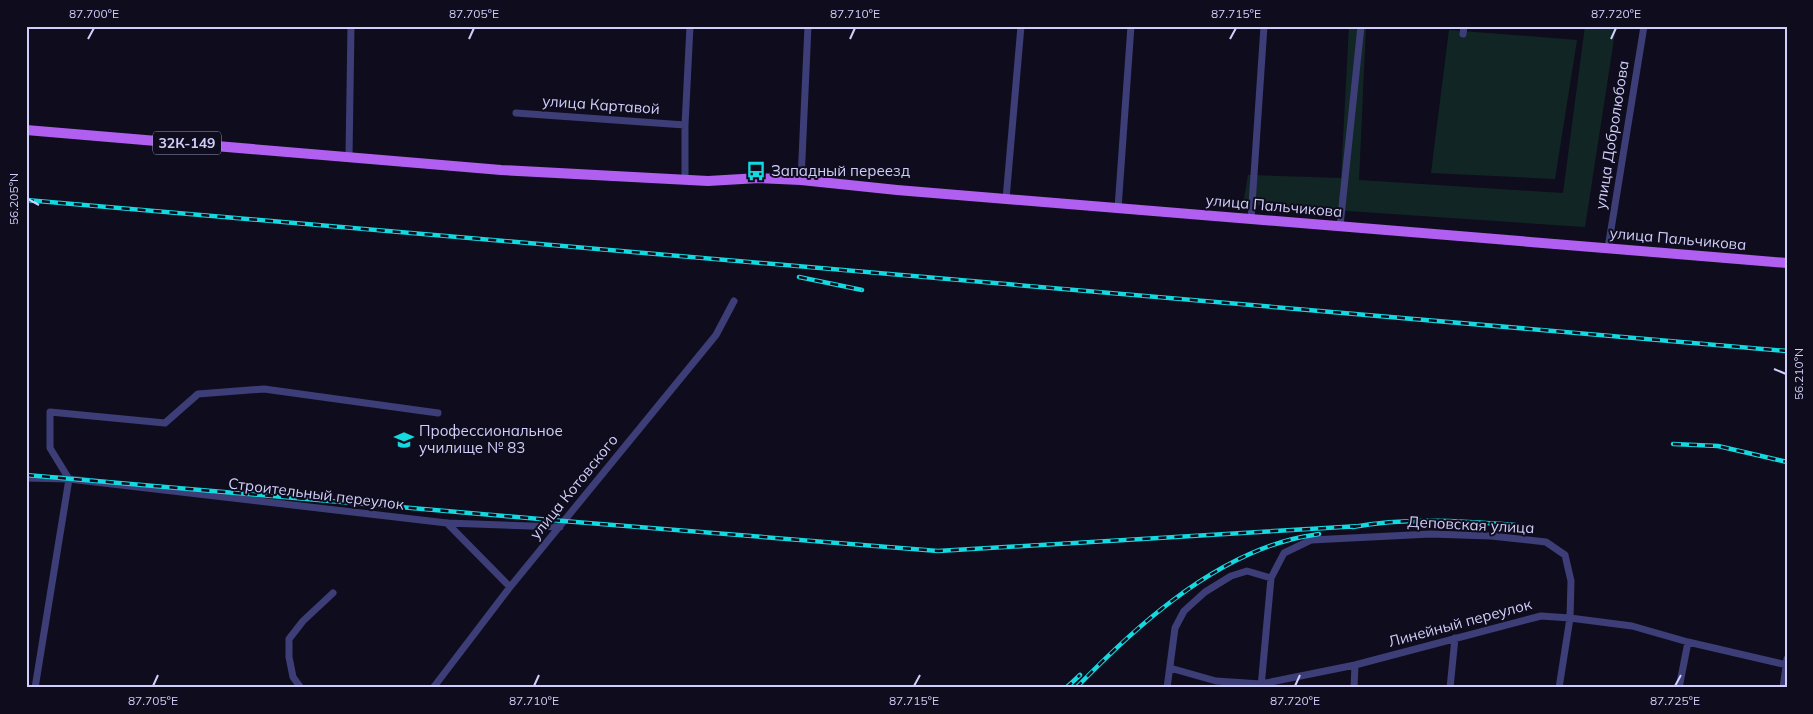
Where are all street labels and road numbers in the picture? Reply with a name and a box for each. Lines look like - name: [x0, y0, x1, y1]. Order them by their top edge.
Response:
- street label: улица Добролюбова: [1590, 59, 1633, 211]
- street label: улица Картавой: [542, 91, 660, 118]
- road number: 32К-149: [153, 132, 221, 154]
- street label: улица Пальчикова: [1205, 190, 1343, 221]
- street label: улица Пальчикова: [1609, 223, 1747, 254]
- street label: улица Котовского: [525, 430, 622, 543]
- street label: Строительный переулок: [227, 473, 406, 514]
- street label: Деповская улица: [1407, 512, 1535, 537]
- street label: Линейный переулок: [1386, 594, 1534, 651]

